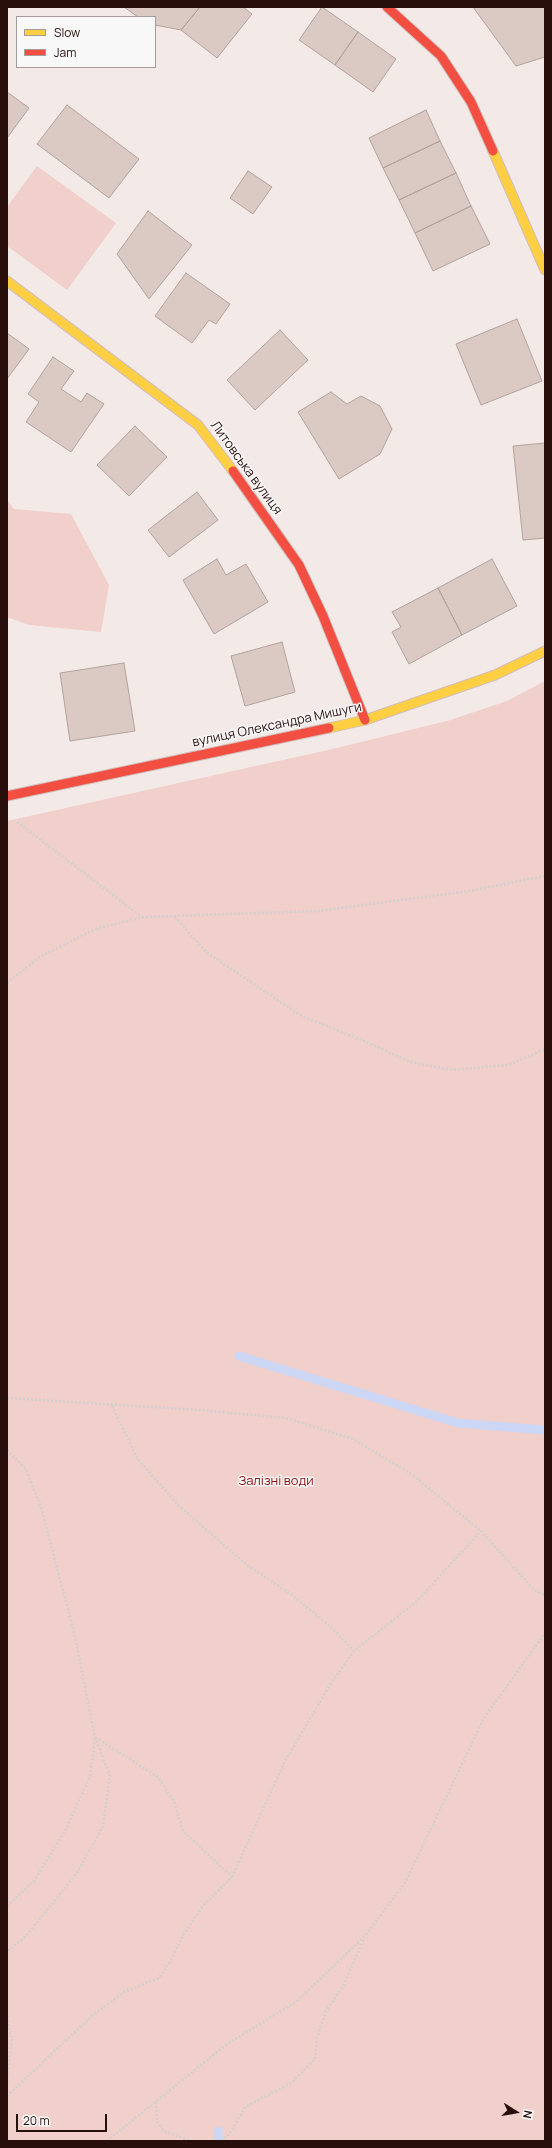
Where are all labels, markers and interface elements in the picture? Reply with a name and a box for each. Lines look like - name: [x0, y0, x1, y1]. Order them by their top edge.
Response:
- legend: [16, 16, 156, 68]
- text: Slow: [54, 24, 80, 41]
- text: Jam: [54, 44, 76, 61]
- street label: Литовська вулиця: [207, 418, 285, 518]
- street label: вулиця Олександра Мишуги: [191, 699, 363, 751]
- park label: Залізні води: [238, 1473, 314, 1489]
- north arrow: [496, 2092, 536, 2132]
- scale bar: [18, 2106, 109, 2132]
- text: N: [520, 2109, 536, 2120]
- text: 20 m: [23, 2112, 50, 2129]

